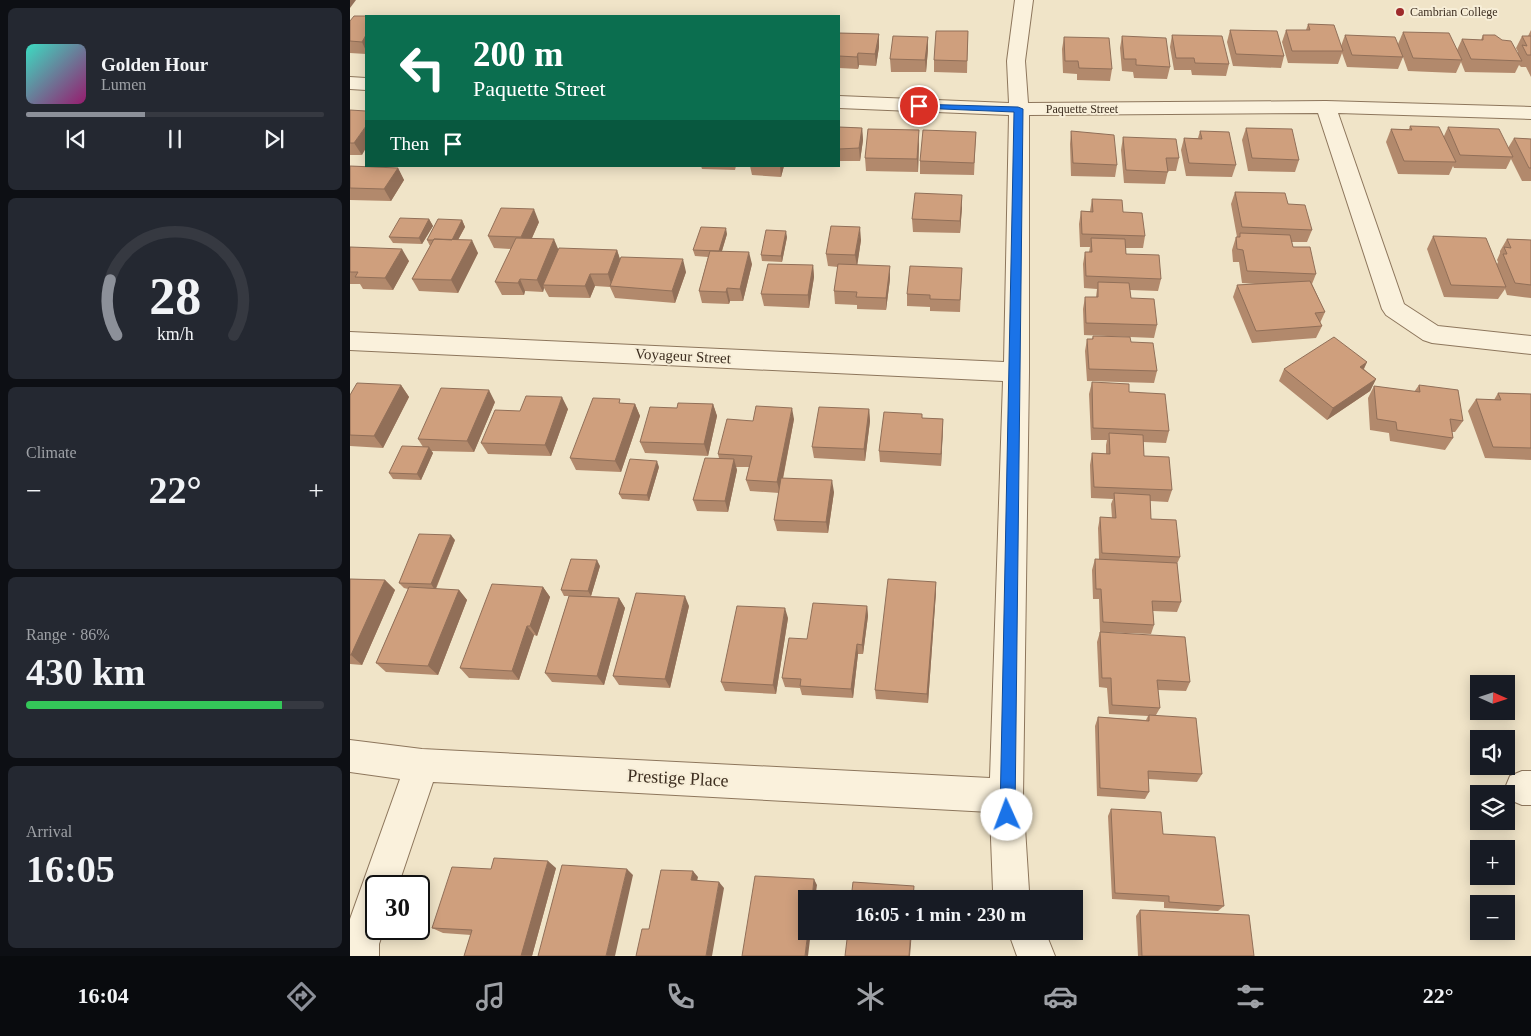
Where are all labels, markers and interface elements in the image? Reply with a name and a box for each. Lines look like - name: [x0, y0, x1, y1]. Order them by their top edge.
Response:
- place label: Cambrian College: [1410, 5, 1498, 19]
- marker: Cambrian College: [1394, 6, 1406, 18]
- icon: left: [390, 35, 455, 100]
- text: 200 m: [473, 35, 563, 74]
- text: Golden Hour: [101, 54, 208, 75]
- text: Lumen: [101, 76, 146, 93]
- text: Paquette Street: [473, 76, 606, 101]
- pin: [898, 85, 940, 127]
- icon: arrive: [905, 92, 933, 120]
- street label: Paquette Street: [1046, 102, 1119, 116]
- icon: previous: [62, 125, 90, 153]
- icon: pause: [161, 125, 189, 153]
- icon: next: [260, 125, 288, 153]
- icon: arrive: [439, 130, 467, 158]
- text: Then: [390, 133, 429, 154]
- text: 28: [149, 268, 201, 325]
- text: km/h: [157, 324, 193, 344]
- street label: Voyageur Street: [635, 346, 732, 367]
- text: Climate: [26, 444, 77, 461]
- text: 22°: [148, 469, 202, 511]
- text: −: [26, 475, 42, 506]
- text: +: [308, 475, 324, 506]
- text: Range · 86%: [26, 626, 110, 643]
- text: 430 km: [26, 651, 145, 693]
- north arrow: [1470, 675, 1515, 720]
- map controls: [1470, 675, 1515, 940]
- button: sound: [1470, 730, 1515, 775]
- street label: Prestige Place: [627, 765, 729, 791]
- button: layers: [1470, 785, 1515, 830]
- position arrow: [980, 788, 1032, 840]
- text: Arrival: [26, 823, 72, 840]
- button: +: [1470, 840, 1515, 885]
- text: 16:05: [26, 848, 115, 890]
- speed limit sign: 30: [365, 875, 430, 940]
- button: −: [1470, 895, 1515, 940]
- text: 16:05 · 1 min · 230 m: [855, 904, 1026, 925]
- icon: directions: [284, 979, 319, 1014]
- icon: music: [473, 979, 508, 1014]
- icon: phone: [663, 979, 698, 1014]
- icon: climate: [853, 979, 888, 1014]
- icon: car: [1043, 979, 1078, 1014]
- icon: filters: [1233, 979, 1268, 1014]
- text: 16:04: [77, 983, 129, 1008]
- text: 22°: [1423, 983, 1453, 1008]

